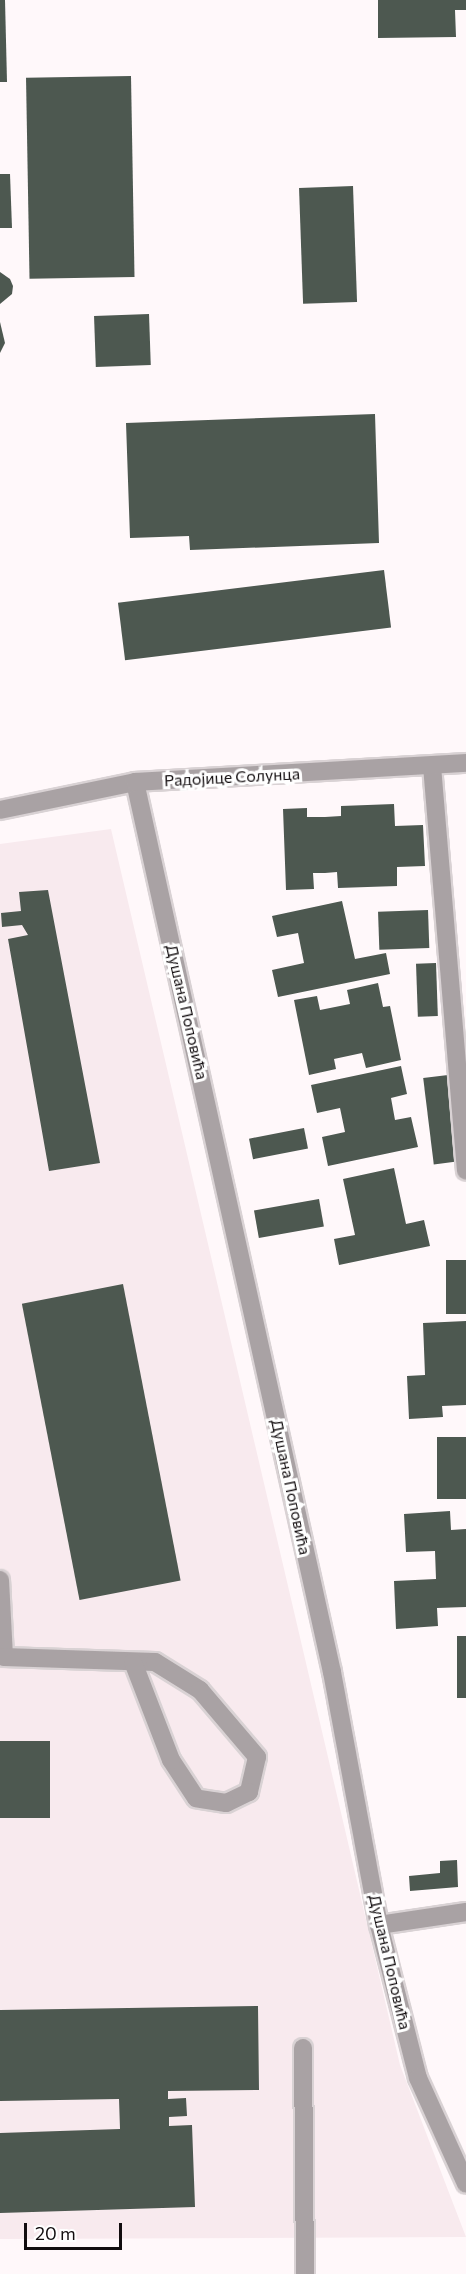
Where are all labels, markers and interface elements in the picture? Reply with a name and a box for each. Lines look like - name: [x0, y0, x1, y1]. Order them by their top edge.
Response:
- street label: Радојице Солунца: [164, 764, 300, 790]
- street label: Душана Поповића: [162, 943, 212, 1081]
- street label: Душана Поповића: [267, 1417, 315, 1557]
- street label: Душана Поповића: [365, 1893, 415, 2031]
- scale bar: [27, 2211, 124, 2249]
- text: 20 m: [35, 2222, 76, 2244]

